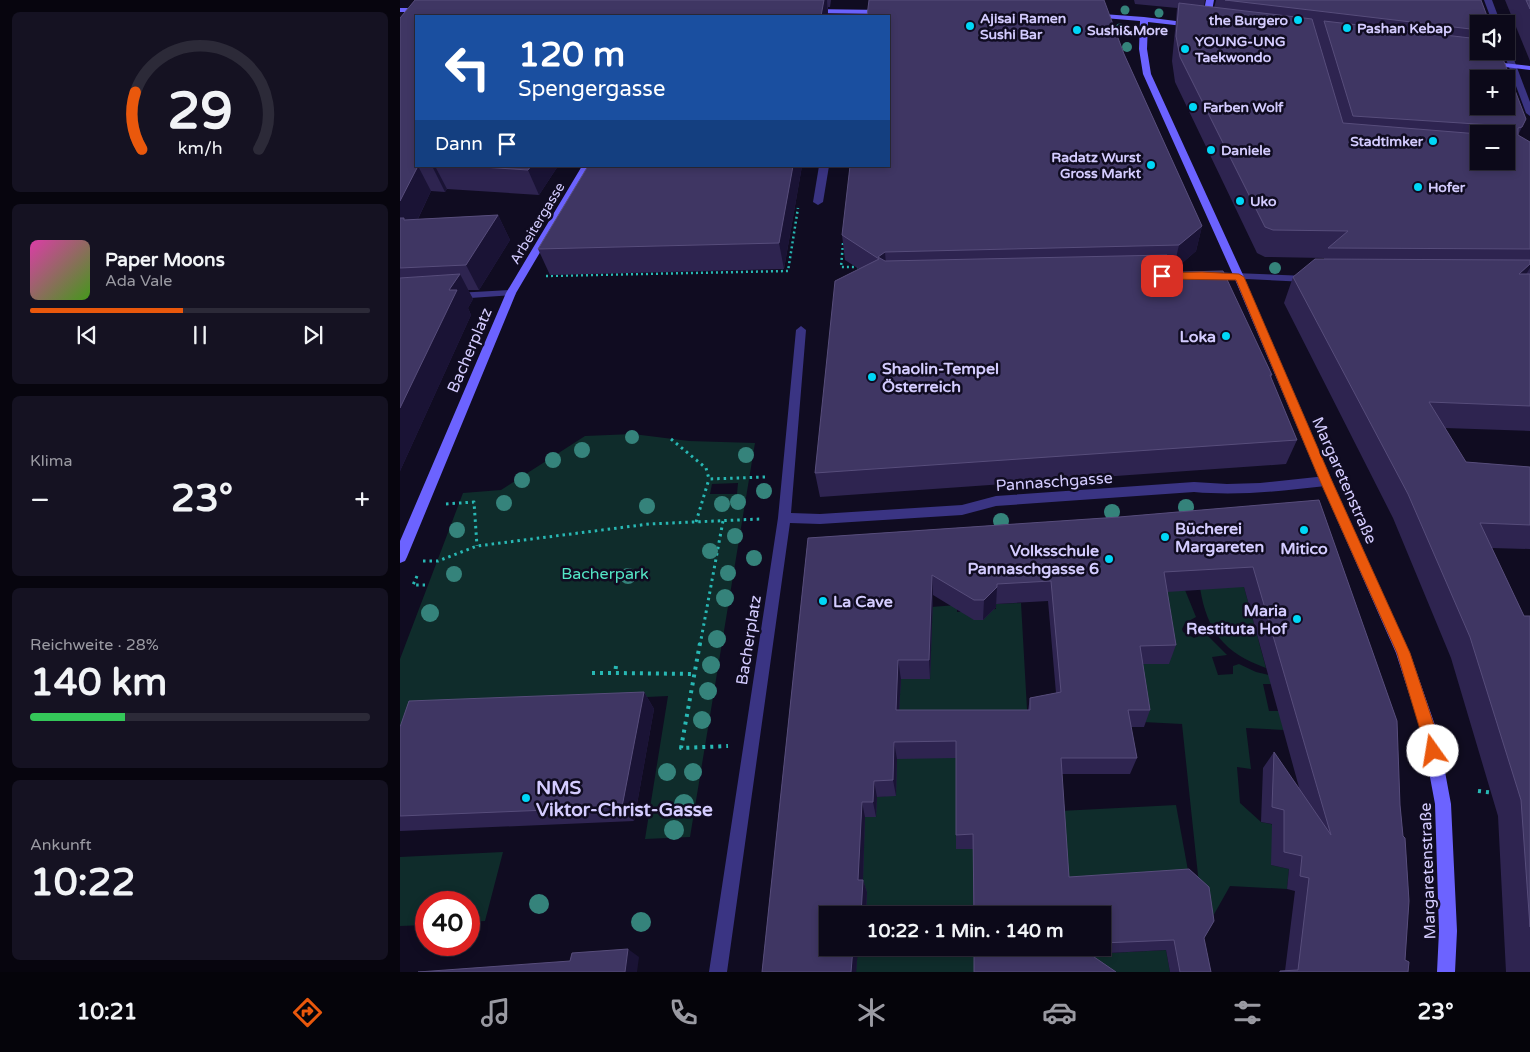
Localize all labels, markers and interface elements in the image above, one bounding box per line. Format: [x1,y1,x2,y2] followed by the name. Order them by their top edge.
[980,10,1066,43] place label: Ajisai Ramen Sushi Bar
[1208,12,1288,29] place label: the Burgero
[1292,14,1304,26] marker: the Burgero
[1470,15,1515,170] map controls
[1470,15,1515,60] button: sound
[964,20,976,32] marker: Ajisai Ramen Sushi Bar
[1357,20,1452,37] place label: Pashan Kebap
[1087,22,1168,39] place label: Sushi&More
[1341,22,1353,34] marker: Pashan Kebap
[1071,24,1083,36] marker: Sushi&More
[1194,33,1286,66] place label: YOUNG-UNG Taekwondo
[518,34,625,76] text: 120 m
[435,35,500,100] icon: left
[1179,43,1191,55] marker: YOUNG-UNG Taekwondo
[1470,70,1515,115] button: +
[518,76,665,102] text: Spengergasse
[167,80,233,143] text: 29
[1203,99,1284,116] place label: Farben Wolf
[1187,101,1199,113] marker: Farben Wolf
[1470,125,1515,170] button: −
[493,130,521,158] icon: arrive
[435,133,483,155] text: Dann
[1350,133,1424,150] place label: Stadtimker
[1427,135,1439,147] marker: Stadtimker
[178,138,222,159] text: km/h
[1221,142,1271,159] place label: Daniele
[1205,144,1217,156] marker: Daniele
[1051,149,1142,182] place label: Radatz Wurst Gross Markt
[1145,159,1157,171] marker: Radatz Wurst Gross Markt
[506,179,569,267] street label: Arbeitergasse
[1428,179,1466,196] place label: Hofer
[1412,181,1424,193] marker: Hofer
[1250,193,1277,210] place label: Uko
[1234,195,1246,207] marker: Uko
[105,249,225,271] text: Paper Moons
[1141,255,1183,297] pin
[1148,262,1176,290] icon: arrive
[105,271,172,291] text: Ada Vale
[443,305,497,396] street label: Bacherplatz
[73,321,101,349] icon: previous
[186,321,214,349] icon: pause
[299,321,327,349] icon: next
[1180,327,1216,347] place label: Loka
[1220,330,1232,342] marker: Loka
[882,359,999,397] place label: Shaolin-Tempel Österreich
[866,371,878,383] marker: Shaolin-Tempel Österreich
[1307,414,1381,547] street label: Margaretenstraße
[30,451,72,471] text: Klima
[995,468,1113,496] street label: Pannaschgasse
[171,476,233,522] text: 23°
[30,483,50,517] text: −
[354,483,370,517] text: +
[1175,519,1264,557] place label: Bücherei Margareten
[1298,524,1310,536] marker: Mitico
[1159,531,1171,543] marker: Bücherei Margareten
[1280,539,1328,559] place label: Mitico
[968,541,1099,579] place label: Volksschule Pannaschgasse 6
[1103,553,1115,565] marker: Volksschule Pannaschgasse 6
[561,564,649,584] park label: Bacherpark
[833,592,893,612] place label: La Cave
[732,594,766,686] street label: Bacherplatz
[817,595,829,607] marker: La Cave
[1186,601,1288,639] place label: Maria Restituta Hof
[1291,613,1303,625] marker: Maria Restituta Hof
[30,635,159,655] text: Reichweite · 28%
[30,660,167,706] text: 140 km
[1406,724,1458,776] position arrow
[536,777,713,821] place label: NMS Viktor-Christ-Gasse
[520,792,532,804] marker: NMS Viktor-Christ-Gasse
[1416,802,1440,940] street label: Margaretenstraße
[30,835,92,855] text: Ankunft
[30,860,135,906] text: 10:22
[415,891,480,956] speed limit sign: 40
[867,920,1063,942] text: 10:22 · 1 Min. · 140 m
[290,995,325,1030] icon: directions
[478,995,513,1030] icon: music
[666,995,701,1030] icon: phone
[854,995,889,1030] icon: climate
[1042,995,1077,1030] icon: car
[1230,995,1265,1030] icon: filters
[76,999,137,1025] text: 10:21
[1418,999,1454,1025] text: 23°

